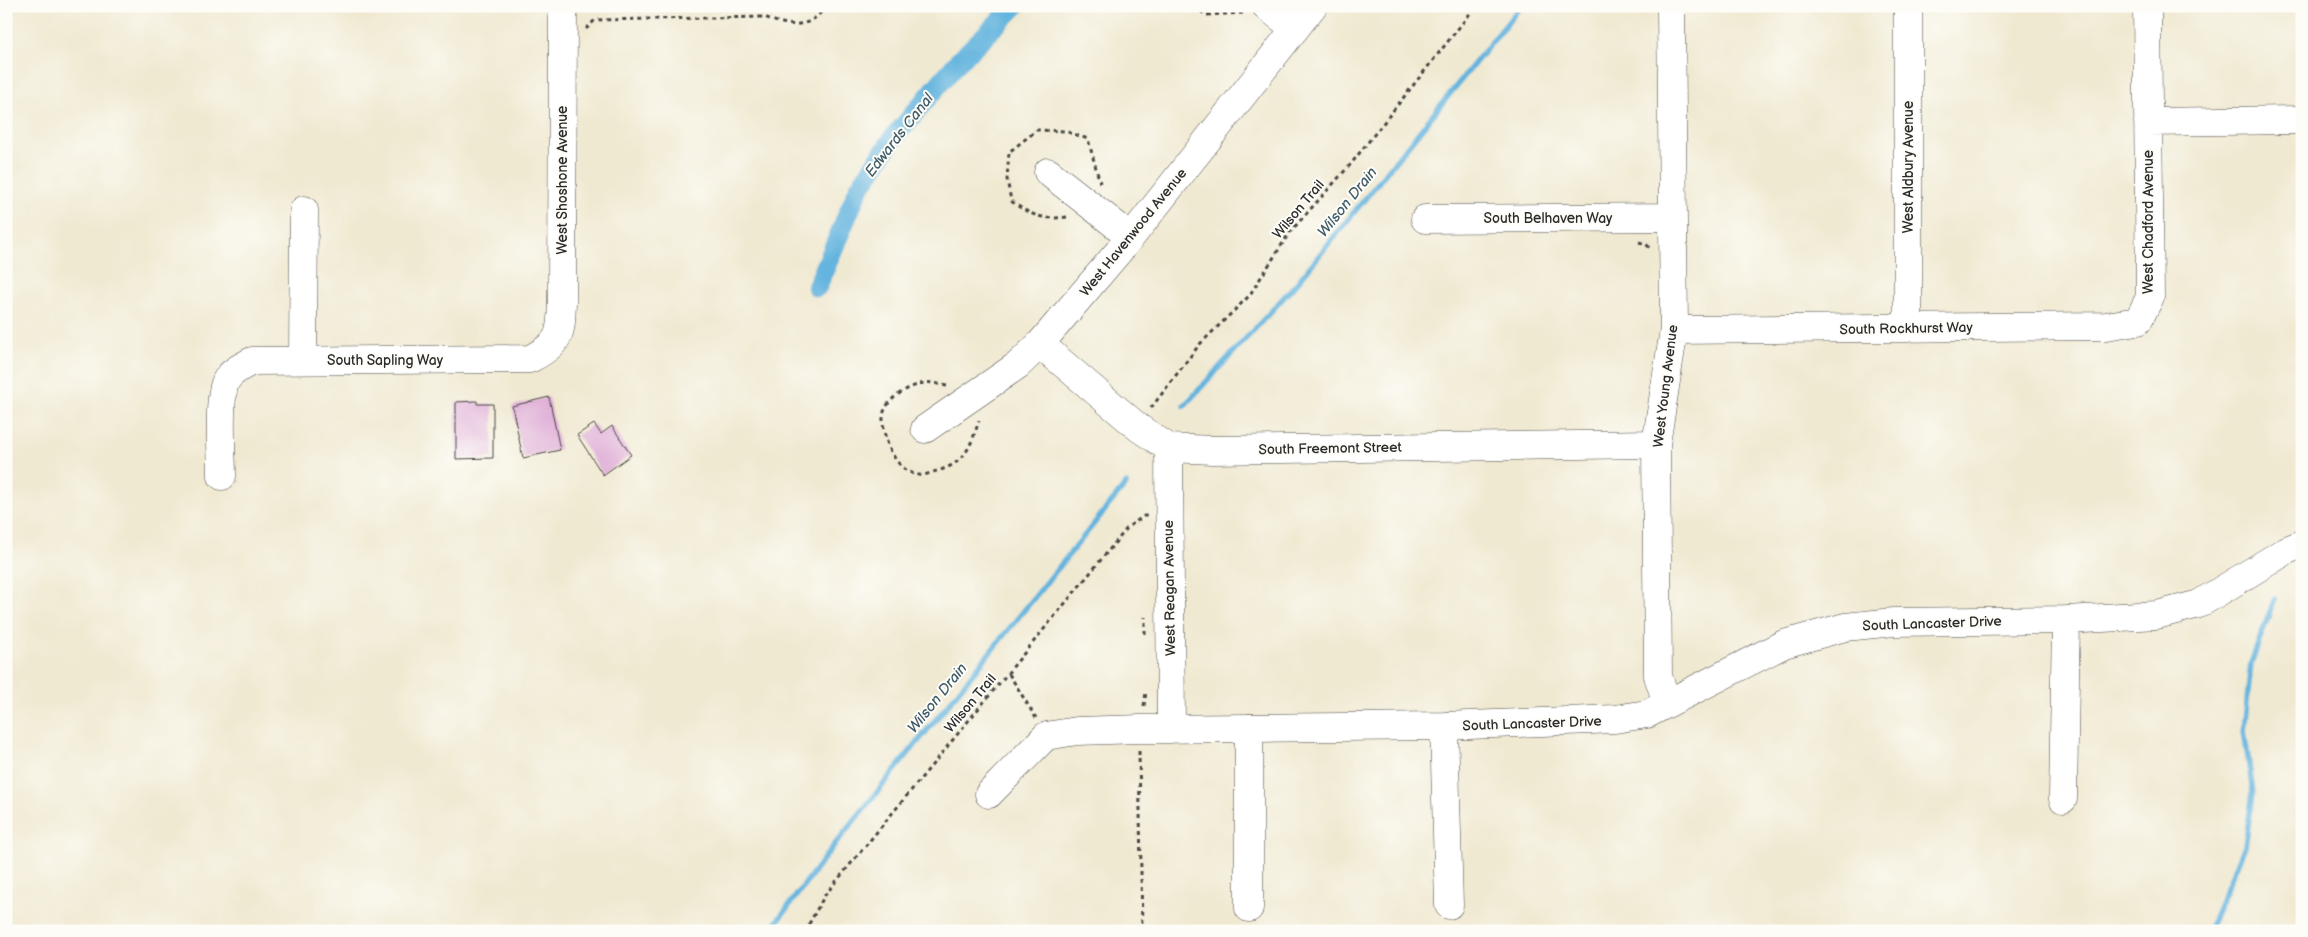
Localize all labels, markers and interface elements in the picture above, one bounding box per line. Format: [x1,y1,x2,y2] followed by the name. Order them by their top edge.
[861,89,938,181] water label: Edwards Canal
[1900,101,1917,233] street label: West Aldbury Avenue
[554,106,571,254] street label: West Shoshone Avenue
[2140,150,2157,294] street label: West Chadford Avenue
[1313,163,1381,241] water label: Wilson Drain
[1076,165,1190,300] street label: West Havenwood Avenue
[1269,176,1328,242] street label: Wilson Trail
[1484,210,1613,227] street label: South Belhaven Way
[1839,319,1973,338] street label: South Rockhurst Way
[1650,324,1681,448] street label: West Young Avenue
[327,352,444,369] street label: South Sapling Way
[1258,439,1402,458] street label: South Freemont Street
[1160,520,1179,656] street label: West Reagan Avenue
[1862,613,2002,634] street label: South Lancaster Drive
[903,659,971,737] water label: Wilson Drain
[941,670,1000,736] street label: Wilson Trail
[1462,713,1602,734] street label: South Lancaster Drive

